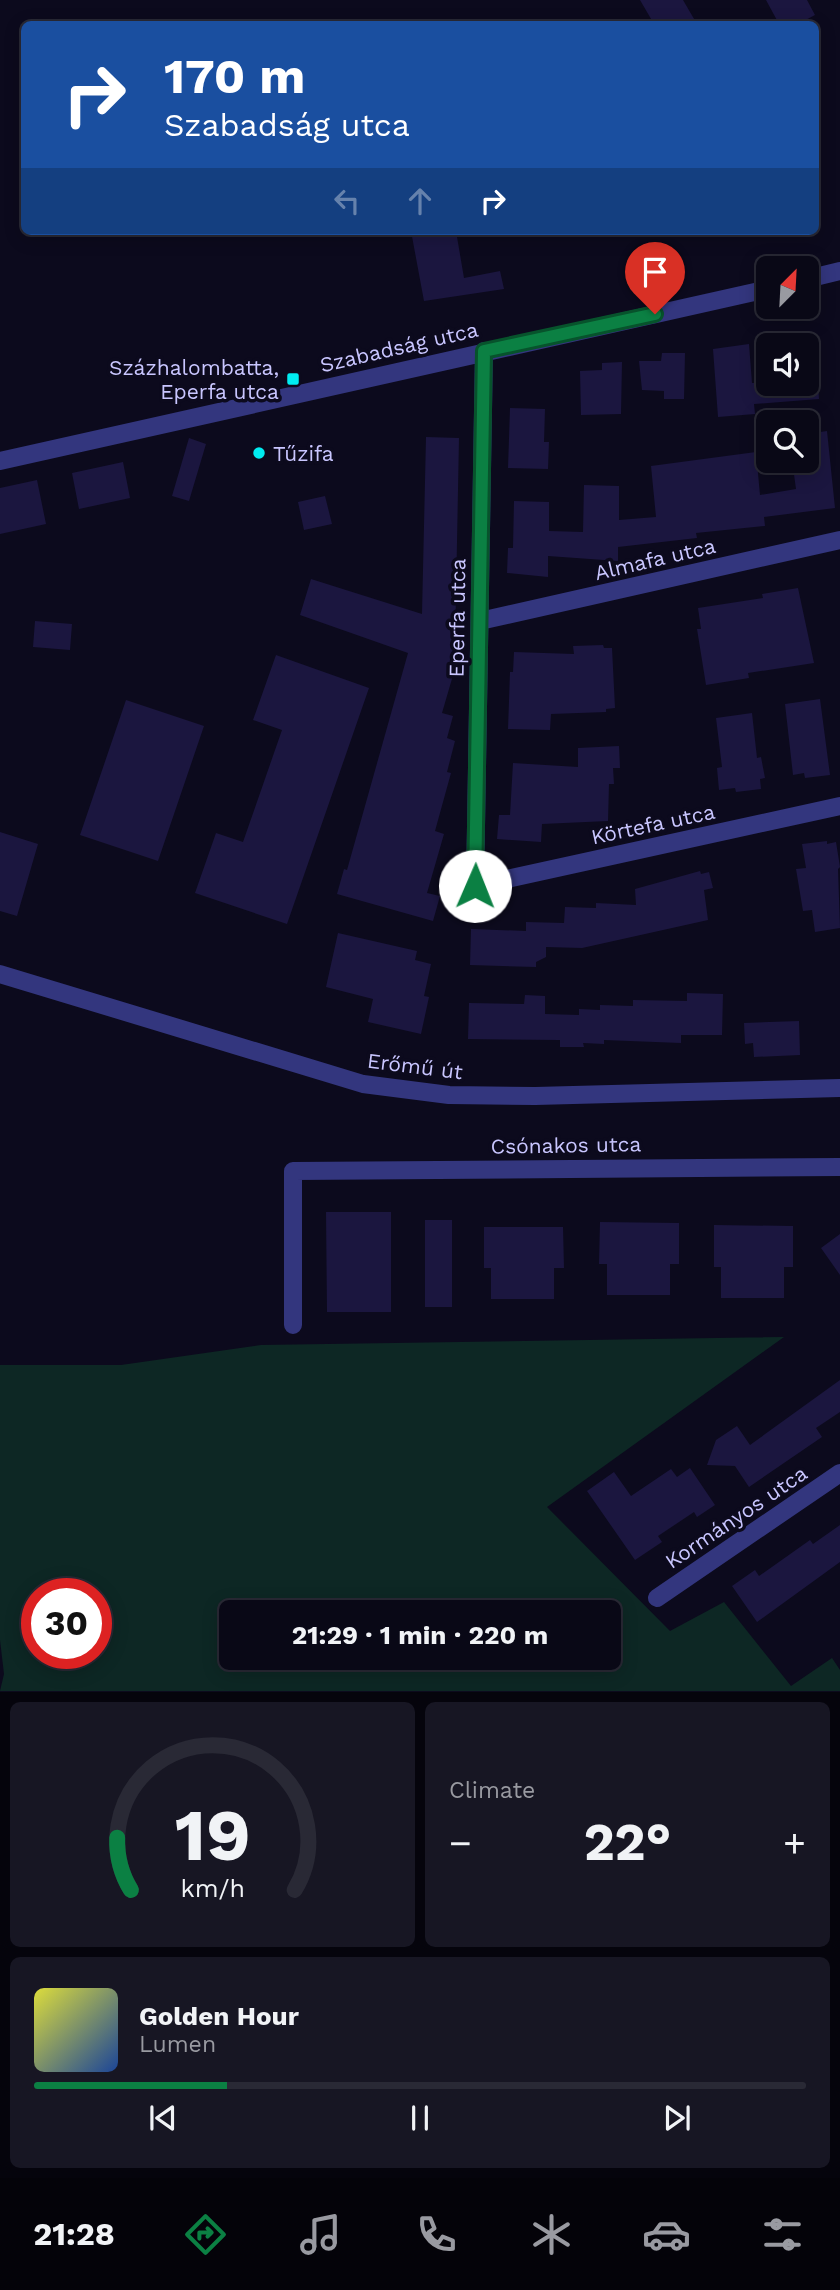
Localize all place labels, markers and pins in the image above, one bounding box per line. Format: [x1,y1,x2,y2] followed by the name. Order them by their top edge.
[625,242,685,314] pin
[109,355,279,404] place label: Százhalombatta, Eperfa utca
[285,371,301,387] marker: Százhalombatta, Eperfa utca
[273,441,334,466] place label: Tűzifa
[251,445,267,461] marker: Tűzifa

